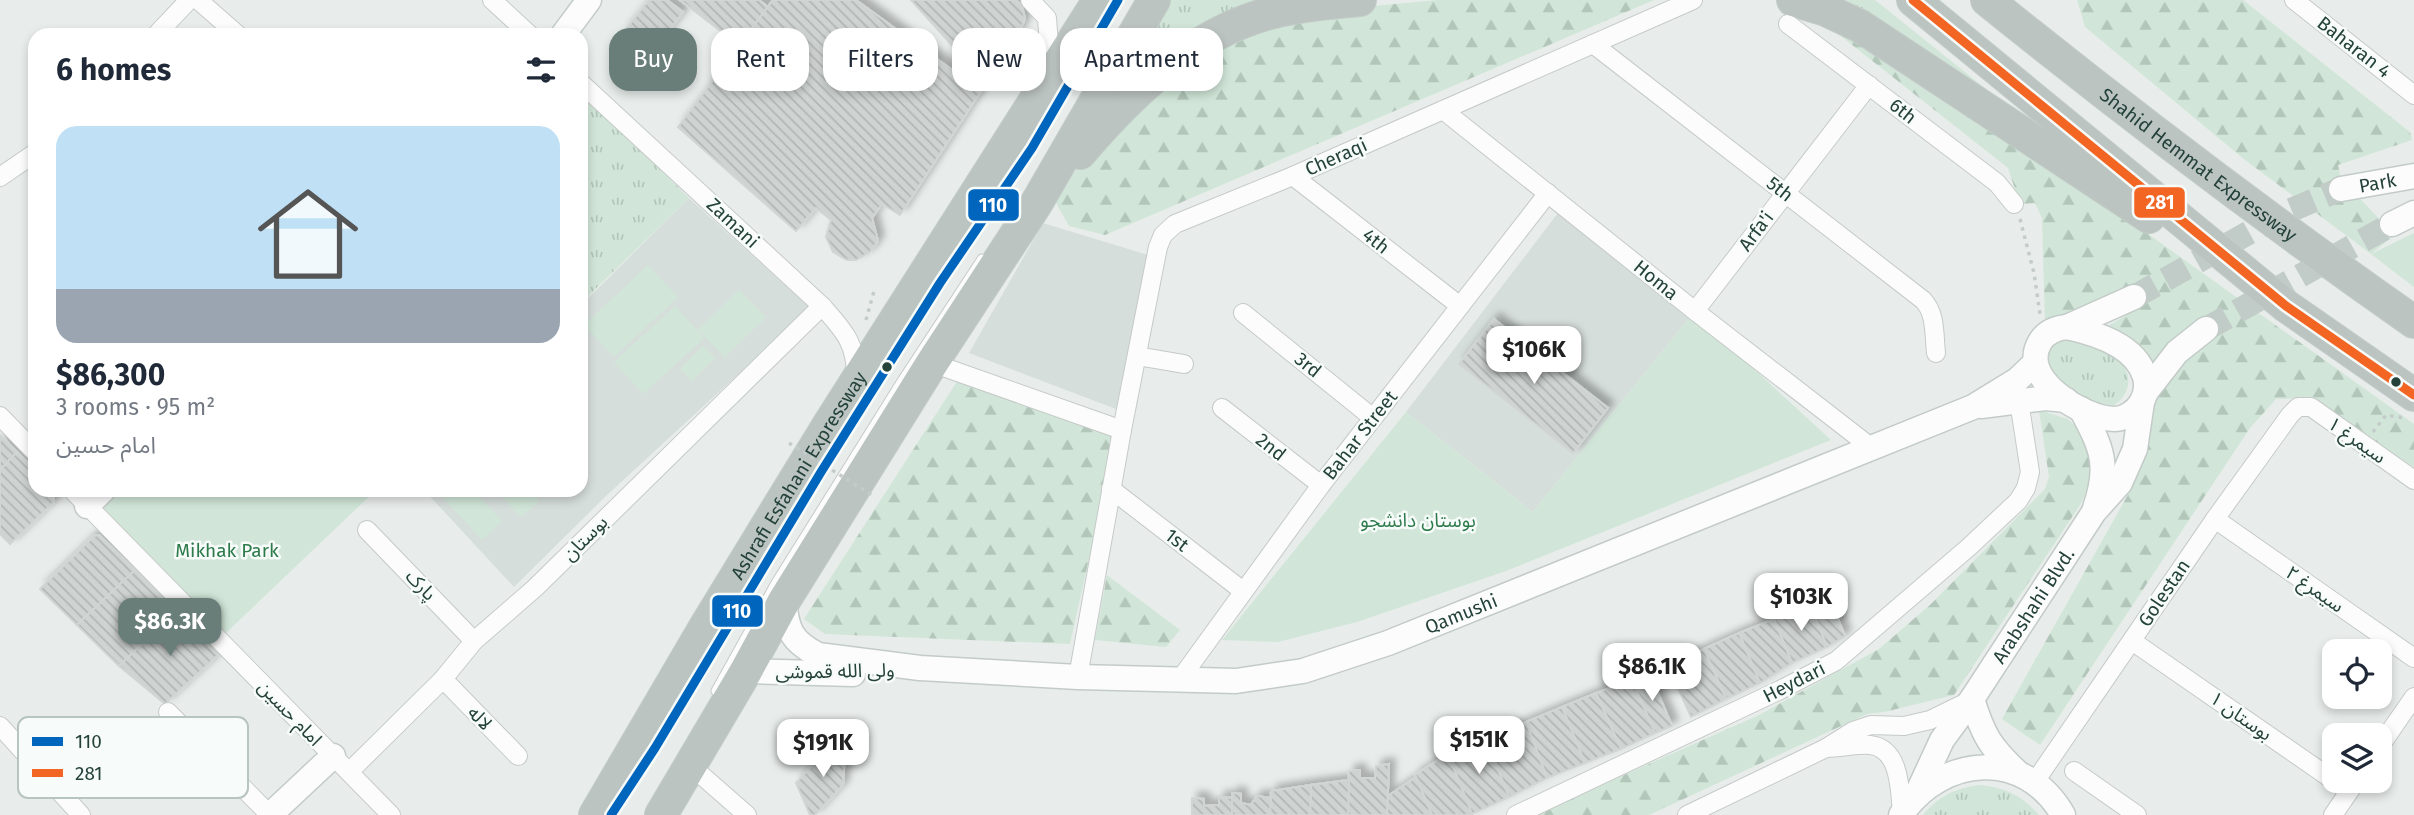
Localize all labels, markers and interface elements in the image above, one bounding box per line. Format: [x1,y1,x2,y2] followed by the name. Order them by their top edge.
[2313,11,2395,83] street label: Baharan 4
[609,28,697,91] chip: Buy
[711,28,809,91] chip: Rent
[823,28,938,91] chip: Filters
[952,28,1046,91] chip: New
[1060,28,1223,91] chip: Apartment
[522,51,560,89] icon: filters
[56,52,171,88] text: 6 homes
[2096,83,2302,247] street label: Shahid Hemmat Expressway
[1885,93,1921,129] street label: 6th
[1301,133,1371,181] street label: Cheraqi
[2357,168,2398,197] street label: Park
[245,171,371,297] icon: home
[1762,172,1798,206] street label: 5th
[2133,186,2186,219] line badge: 281
[967,188,1020,222] line badge: 110
[2145,191,2175,214] text: 281
[702,193,764,253] street label: Zamani
[979,194,1007,217] text: 110
[1734,207,1778,255] street label: Arfa'i
[1358,223,1394,259] street label: 4th
[1629,255,1683,305] street label: Homa
[1485,326,1583,386] pin: $106K
[1502,335,1566,363] text: $106K
[1290,347,1326,383] street label: 3rd
[56,357,165,393] text: $86,300
[880,360,894,374] unlabelled marker
[725,366,872,583] street label: Ashrafi Esfahani Expressway
[2389,375,2403,389] unlabelled marker
[1318,386,1402,484] street label: Bahar Street
[56,393,215,421] text: 3 rooms · 95 m²
[2322,412,2391,470] street label: سیمرغ ۱
[1251,428,1291,466] street label: 2nd
[56,431,156,459] text: امام حسین
[1360,509,1476,532] park label: بوستان دانشجو
[558,511,612,565] street label: بوستان
[1160,524,1194,557] street label: 1st
[175,539,279,562] park label: Mikhak Park
[1987,543,2079,668] street label: Arabshahi Blvd.
[2133,555,2195,631] street label: Golestan
[2280,561,2349,619] street label: سیمرغ ۲
[400,565,441,606] street label: پارک
[1752,574,1850,633] pin: $103K
[1770,582,1832,610] text: $103K
[1421,589,1501,638] street label: Qamushi
[711,594,764,628] line badge: 110
[113,598,227,658] pin: $86.3K
[723,600,751,623] text: 110
[134,607,206,635] text: $86.3K
[2322,639,2392,793] map controls
[2322,639,2392,709] button: locate
[1595,644,1709,703] pin: $86.1K
[1618,652,1686,680] text: $86.1K
[1759,657,1829,707] street label: Heydari
[775,658,895,684] street label: ولی الله قموشی
[251,675,327,753] street label: امام حسین
[2206,686,2276,746] street label: بوستان ۱
[463,701,497,735] street label: لاله
[1430,716,1528,776] pin: $151K
[18,717,248,798] legend
[774,720,872,779] pin: $191K
[2322,723,2392,793] button: layers
[1450,725,1508,753] text: $151K
[793,728,853,756] text: $191K
[75,730,102,753] text: 110
[75,762,103,785] text: 281

